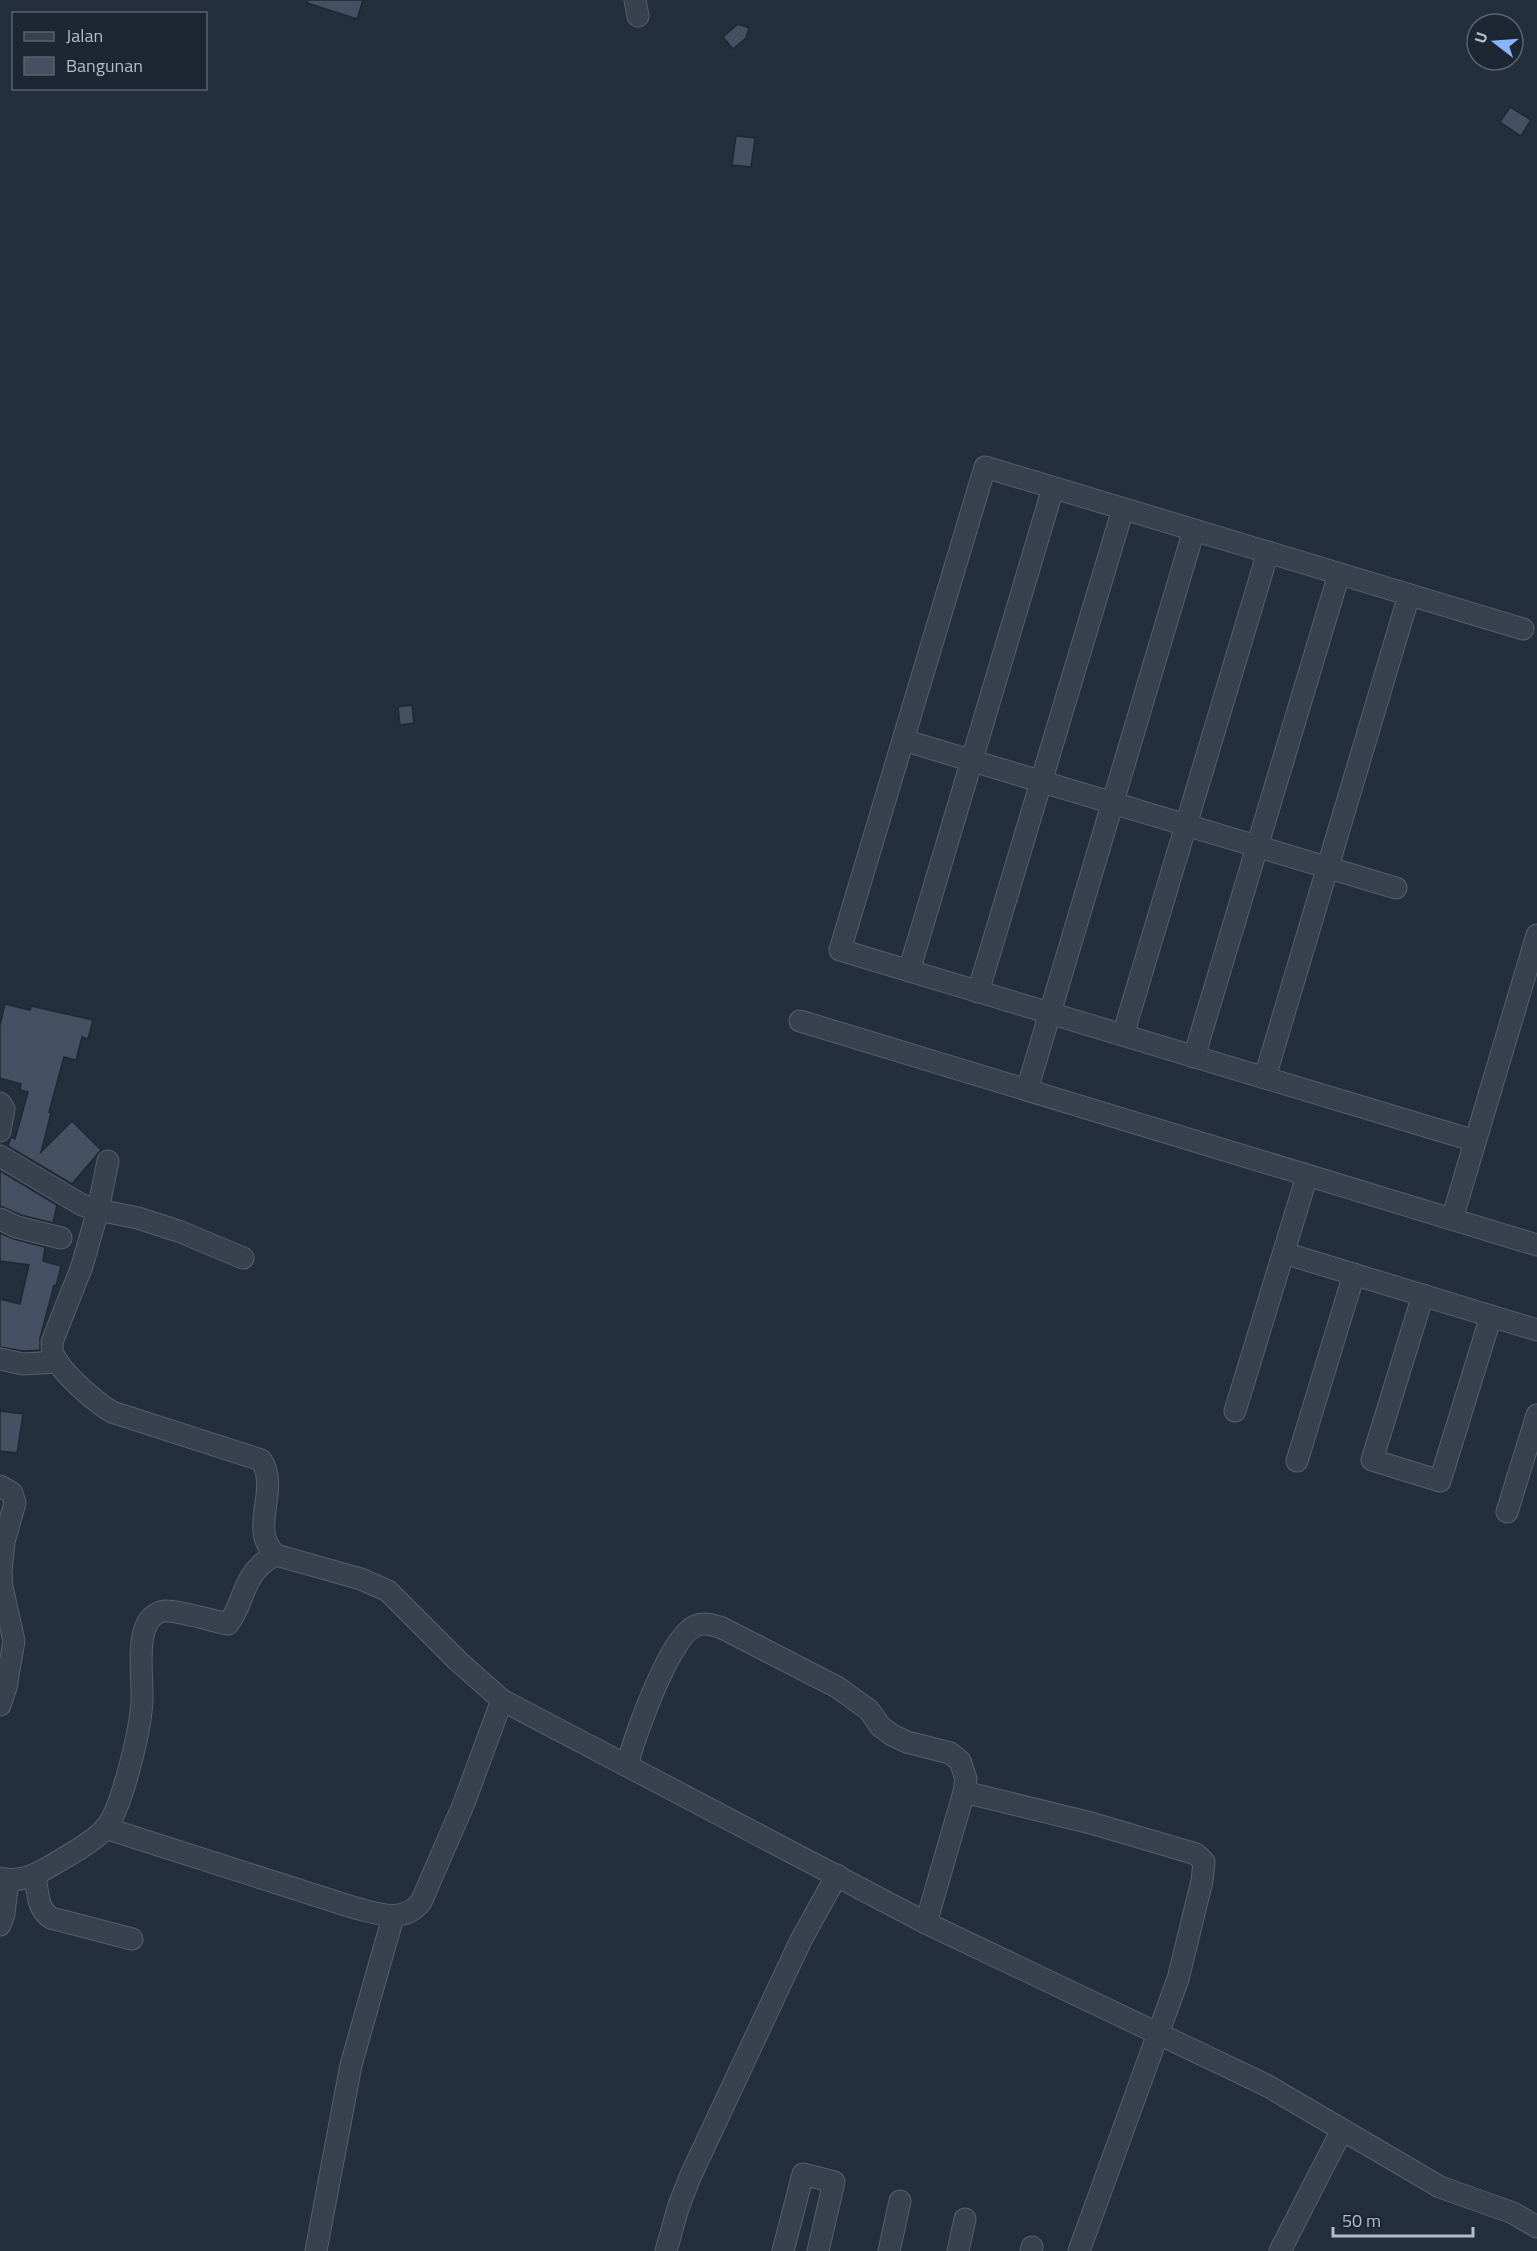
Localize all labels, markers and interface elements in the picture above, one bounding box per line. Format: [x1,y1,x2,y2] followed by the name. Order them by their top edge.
[12,12,207,90] legend
[1465,12,1525,72] north arrow
[66,22,103,49] text: Jalan
[1468,29,1494,46] text: U
[66,52,143,79] text: Bangunan
[1333,2200,1472,2238] scale bar
[1342,2207,1381,2234] text: 50 m

